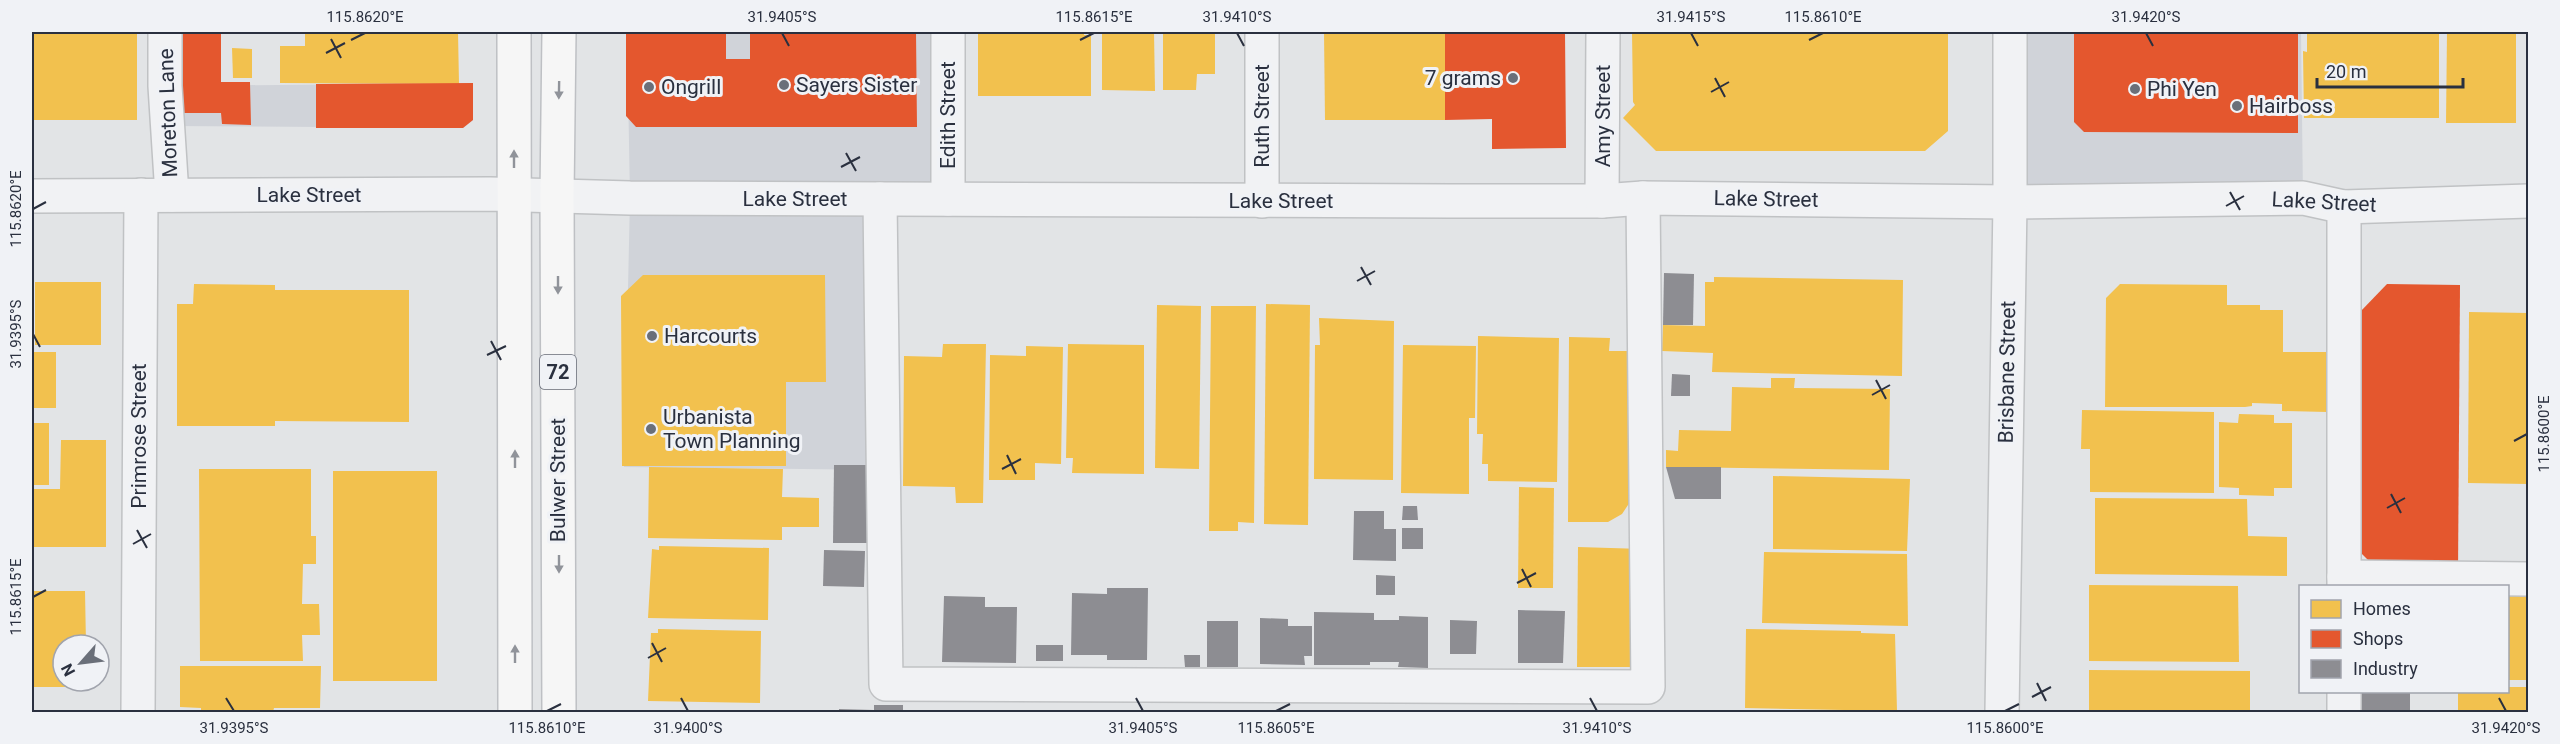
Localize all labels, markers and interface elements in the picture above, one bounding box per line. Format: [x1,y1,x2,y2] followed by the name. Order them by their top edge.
[326,8,404,26] text: 115.8620°E
[747,8,817,26] text: 31.9405°S
[1055,8,1133,26] text: 115.8615°E
[1202,8,1272,26] text: 31.9410°S
[1656,8,1726,26] text: 31.9415°S
[1784,8,1862,26] text: 115.8610°E
[2111,8,2181,26] text: 31.9420°S
[154,48,182,178] street label: Moreton Lane
[2317,51,2462,89] scale bar
[936,61,960,169] street label: Edith Street
[2326,61,2366,82] text: 20 m
[1250,64,1274,168] street label: Ruth Street
[1591,65,1615,167] street label: Amy Street
[1425,66,1501,90] place label: 7 grams
[1506,71,1520,85] marker: 7 grams
[796,73,917,97] place label: Sayers Sister
[661,75,721,99] place label: Ongrill
[2147,77,2217,101] place label: Phi Yen
[777,78,791,92] marker: Sayers Sister
[554,80,564,99] one-way arrow
[642,80,656,94] marker: Ongrill
[2128,82,2142,96] marker: Phi Yen
[2249,94,2333,118] place label: Hairboss
[2230,99,2244,113] marker: Hairboss
[509,150,519,169] one-way arrow
[7,170,25,248] text: 115.8620°E
[257,183,362,207] street label: Lake Street
[1713,186,1819,212] street label: Lake Street
[743,187,848,211] street label: Lake Street
[2271,187,2377,217] street label: Lake Street
[1229,189,1334,213] street label: Lake Street
[553,275,563,294] one-way arrow
[7,299,25,369] text: 31.9395°S
[1994,300,2020,444] street label: Brisbane Street
[664,324,757,348] place label: Harcourts
[645,329,659,343] marker: Harcourts
[540,355,576,389] road number: 72
[127,363,151,509] street label: Primrose Street
[2535,395,2553,473] text: 115.8600°E
[663,405,801,453] place label: Urbanista Town Planning
[546,418,570,542] street label: Bulwer Street
[644,422,658,436] marker: Urbanista Town Planning
[510,450,520,469] one-way arrow
[554,554,564,573] one-way arrow
[7,558,25,636] text: 115.8615°E
[2299,585,2509,693] legend
[2353,598,2411,619] text: Homes
[2353,628,2403,649] text: Shops
[51,633,111,693] north arrow
[510,645,520,664] one-way arrow
[2353,658,2418,679] text: Industry
[57,660,79,679] text: N
[199,719,269,737] text: 31.9395°S
[508,719,586,737] text: 115.8610°E
[653,719,723,737] text: 31.9400°S
[1108,719,1178,737] text: 31.9405°S
[1237,719,1315,737] text: 115.8605°E
[1562,719,1632,737] text: 31.9410°S
[1966,719,2044,737] text: 115.8600°E
[2471,719,2541,737] text: 31.9420°S

